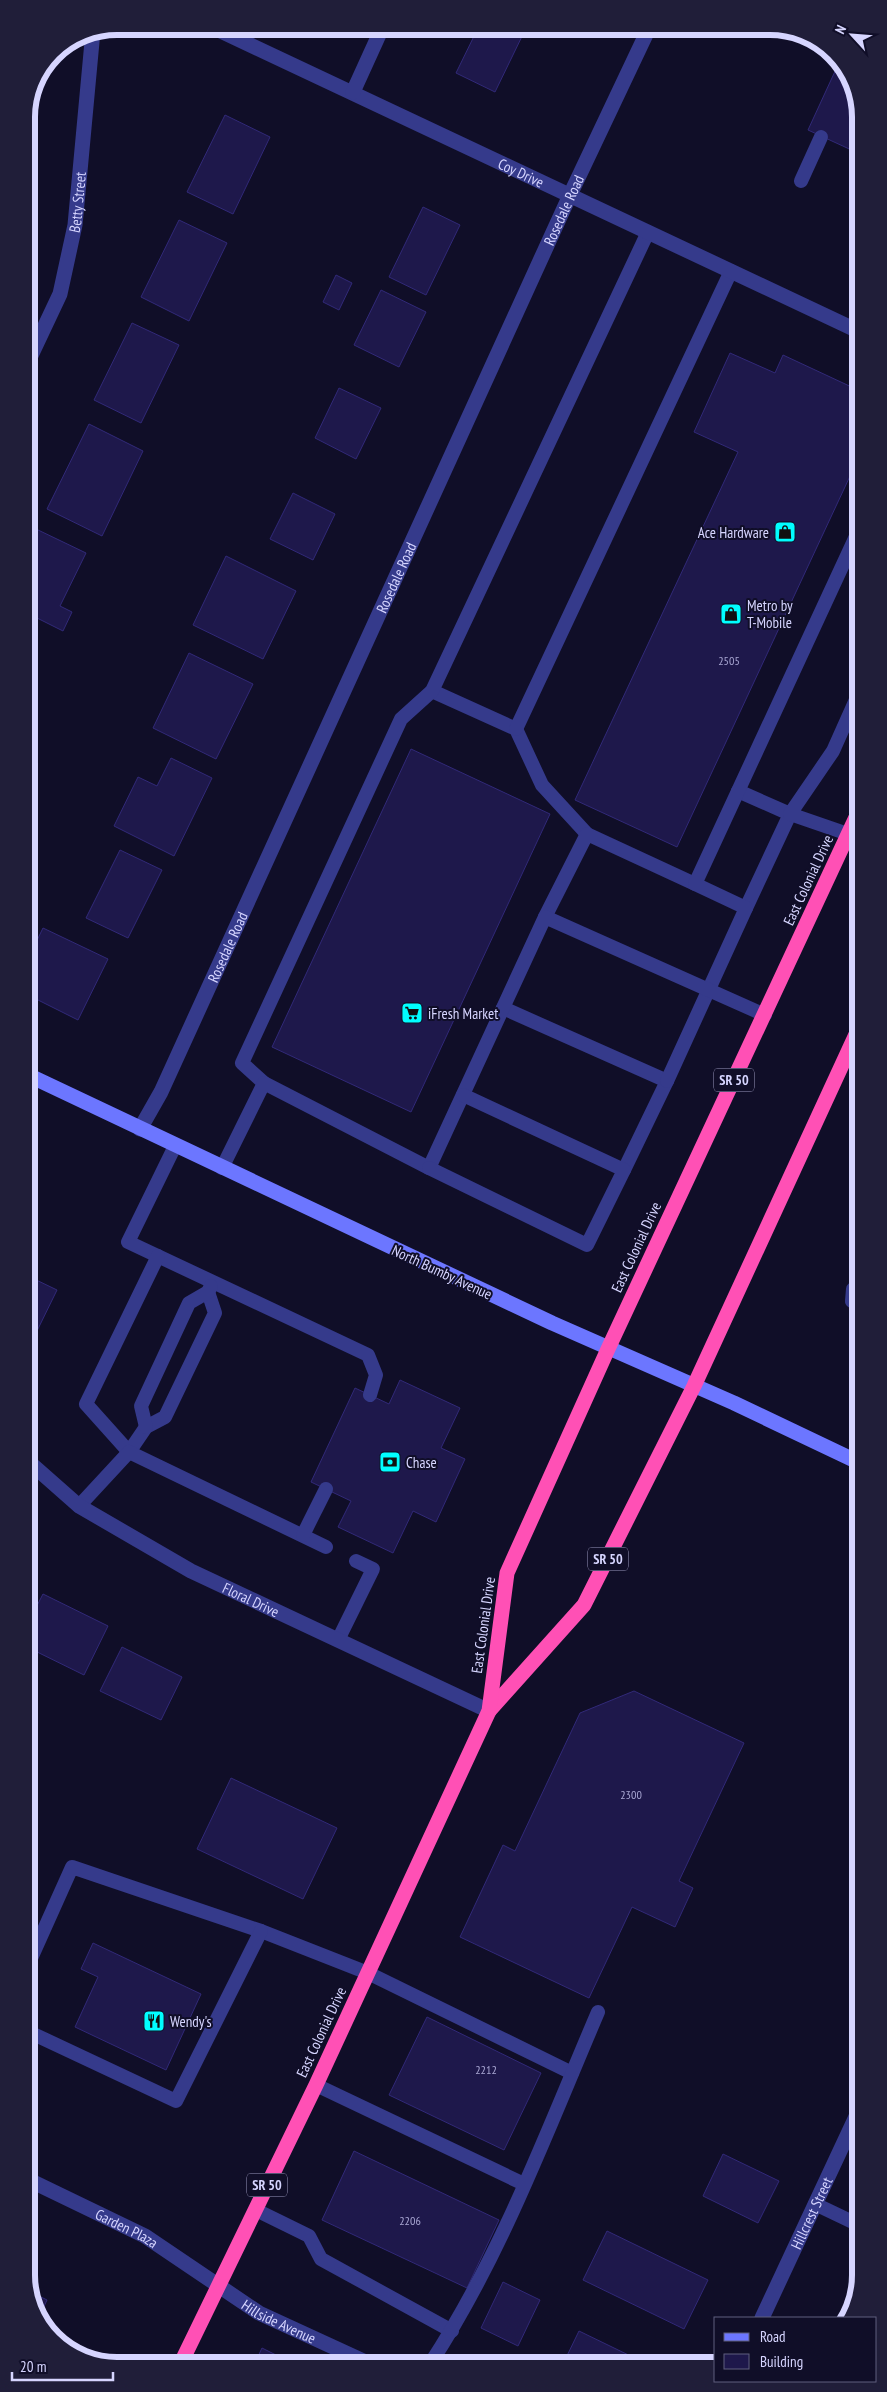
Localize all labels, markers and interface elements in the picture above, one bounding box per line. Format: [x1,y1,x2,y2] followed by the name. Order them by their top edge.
[827,10,877,60] north arrow
[831,22,850,37] text: N
[495,154,547,191] street label: Coy Drive
[64,171,89,234] street label: Betty Street
[539,172,588,248] street label: Rosedale Road
[773,520,797,544] shop icon: Ace Hardware
[698,523,769,542] place label: Ace Hardware
[371,539,420,616] street label: Rosedale Road
[747,596,793,632] place label: Metro by T-Mobile
[719,602,743,626] shop icon: Metro by T-Mobile
[718,653,740,668] house number: 2505
[779,832,837,928] street label: East Colonial Drive
[203,909,251,985] street label: Rosedale Road
[400,1001,424,1025] supermarket icon: iFresh Market
[428,1004,498,1023] place label: iFresh Market
[714,1068,754,1092] road number: SR 50
[607,1199,665,1295] street label: East Colonial Drive
[389,1240,495,1304] street label: North Bumby Avenue
[378,1450,402,1474] bank icon: Chase
[406,1453,437,1472] place label: Chase
[588,1548,628,1570] road number: SR 50
[467,1575,499,1675] street label: East Colonial Drive
[220,1578,283,1621] street label: Floral Drive
[620,1787,642,1802] house number: 2300
[292,1984,350,2080] street label: East Colonial Drive
[142,2009,166,2033] restaurant icon: Wendy's
[170,2012,211,2031] place label: Wendy's
[475,2062,497,2077] house number: 2212
[247,2174,287,2196] road number: SR 50
[786,2174,836,2252] street label: Hillcrest Street
[93,2204,162,2252] street label: Garden Plaza
[399,2213,421,2228] house number: 2206
[238,2295,319,2347] street label: Hillside Avenue
[714,2317,877,2382] legend
[760,2327,786,2346] text: Road
[12,2350,114,2382] scale bar
[760,2352,803,2371] text: Building
[20,2357,46,2376] text: 20 m

